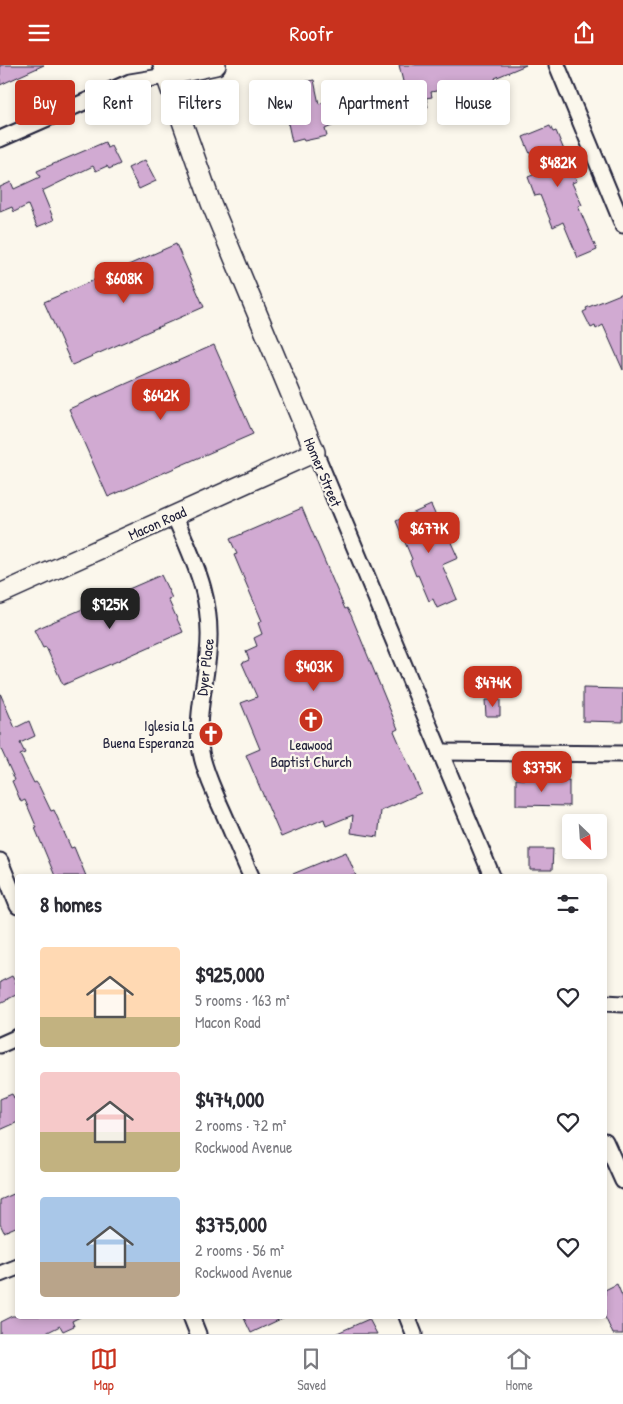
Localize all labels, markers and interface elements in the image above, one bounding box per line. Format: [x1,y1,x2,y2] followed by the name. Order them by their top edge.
[289,18,334,48] text: Roofr
[25,19,53,47] icon: menu
[570,19,598,47] icon: share
[15,80,75,125] chip: Buy
[85,80,151,125] chip: Rent
[161,80,239,125] chip: Filters
[249,80,311,125] chip: New
[321,80,427,125] chip: Apartment
[437,80,510,125] chip: House
[523,145,593,188] pin: $482K
[540,151,576,173] text: $482K
[89,261,159,304] pin: $608K
[106,267,142,289] text: $608K
[126,379,196,421] pin: $642K
[143,384,179,406] text: $642K
[299,434,347,511] street label: Homer Street
[125,501,189,545] street label: Macon Road
[394,511,464,554] pin: $677K
[410,517,448,539] text: $677K
[75,587,145,630] pin: $925K
[92,593,128,615] text: $925K
[191,637,219,697] street label: Dyer Place
[279,649,349,692] pin: $403K
[296,655,332,677] text: $403K
[458,665,528,708] pin: $474K
[475,671,511,693] text: $474K
[298,707,324,733] church icon: Leawood Baptist Church
[103,715,194,753] place label: Iglesia La Buena Esperanza
[198,721,224,747] church icon: Iglesia La Buena Esperanza
[270,734,352,772] place label: Leawood Baptist Church
[507,751,577,793] pin: $375K
[523,756,561,778] text: $375K
[562,814,608,859] north arrow
[562,814,607,859] map controls
[40,890,102,919] text: 8 homes
[554,890,582,918] icon: filters
[195,960,265,989] text: $925,000
[80,967,140,1027] icon: home
[554,983,582,1011] icon: heart
[195,989,290,1011] text: 5 rooms · 163 m²
[195,1011,261,1033] text: Macon Road
[195,1085,264,1114] text: $474,000
[80,1092,140,1152] icon: home
[554,1108,582,1136] icon: heart
[195,1114,286,1136] text: 2 rooms · 72 m²
[195,1136,292,1158] text: Rockwood Avenue
[195,1210,267,1239] text: $375,000
[80,1217,140,1277] icon: home
[554,1233,582,1261] icon: heart
[195,1239,284,1261] text: 2 rooms · 56 m²
[195,1261,292,1283] text: Rockwood Avenue
[90,1345,118,1394] tab: Map
[297,1345,326,1394] tab: Saved
[505,1345,533,1394] tab: Home

